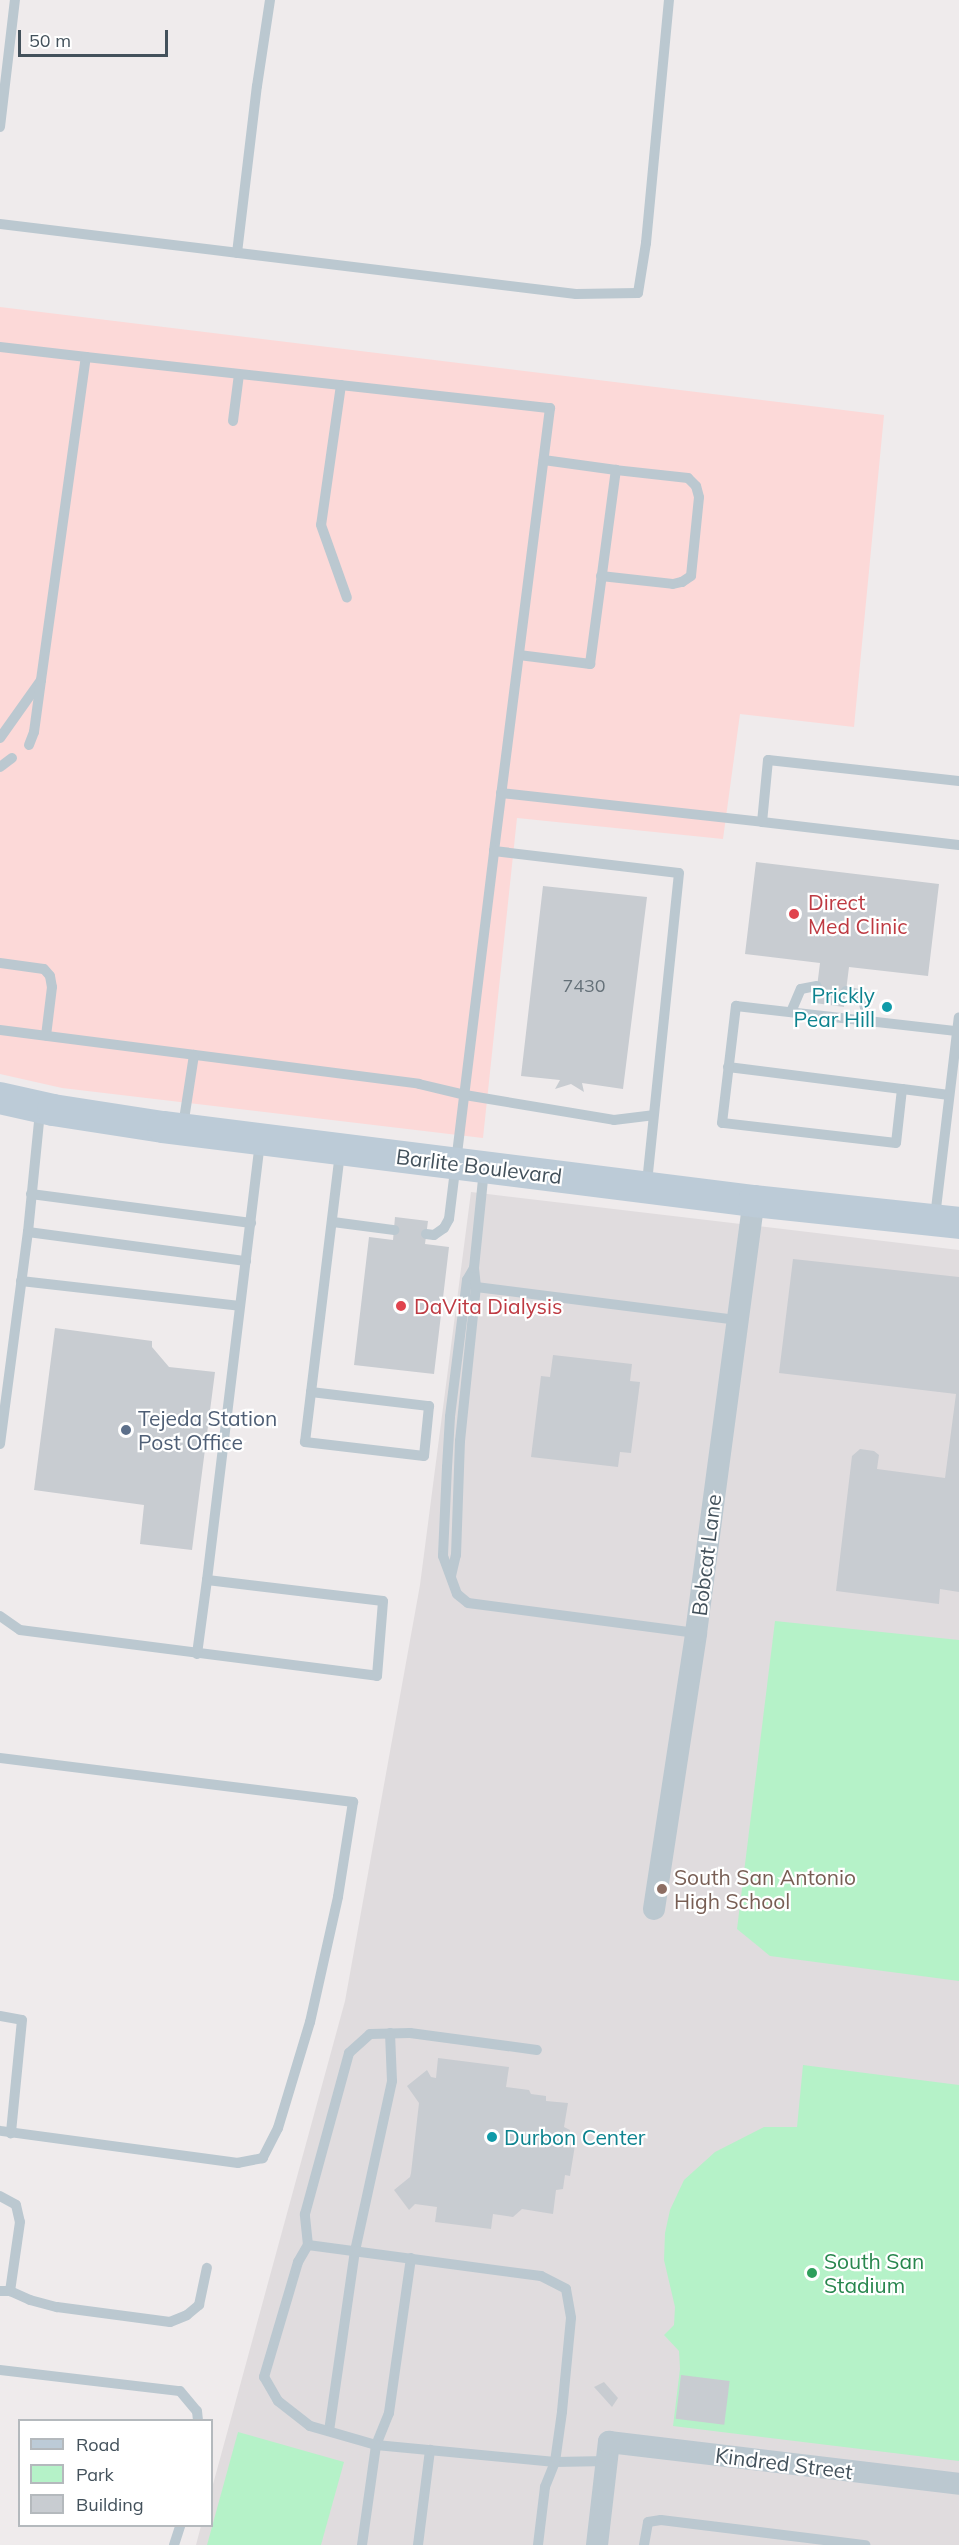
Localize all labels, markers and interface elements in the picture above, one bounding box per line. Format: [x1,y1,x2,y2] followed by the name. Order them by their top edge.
[21,18,171,56] scale bar
[29,29,71,52] text: 50 m
[808,889,908,939] place label: Direct Med Clinic
[785,905,803,923] marker: Direct Med Clinic
[562,975,606,997] house number: 7430
[794,982,875,1032] place label: Prickly Pear Hill
[880,1000,894,1014] marker: Prickly Pear Hill
[395,1143,563,1189] street label: Barlite Boulevard
[414,1293,562,1319] place label: DaVita Dialysis
[392,1297,410,1315] marker: DaVita Dialysis
[138,1405,277,1455] place label: Tejeda Station Post Office
[119,1423,133,1437] marker: Tejeda Station Post Office
[686,1493,726,1617] street label: Bobcat Lane
[674,1864,856,1914] place label: South San Antonio High School
[655,1882,669,1896] marker: South San Antonio High School
[504,2124,645,2150] place label: Durbon Center
[485,2130,499,2144] marker: Durbon Center
[824,2248,924,2298] place label: South San Stadium
[805,2266,819,2280] marker: South San Stadium
[18,2419,213,2527] legend
[76,2433,120,2456] text: Road
[714,2442,854,2484] street label: Kindred Street
[76,2463,114,2486] text: Park
[76,2493,144,2516] text: Building

